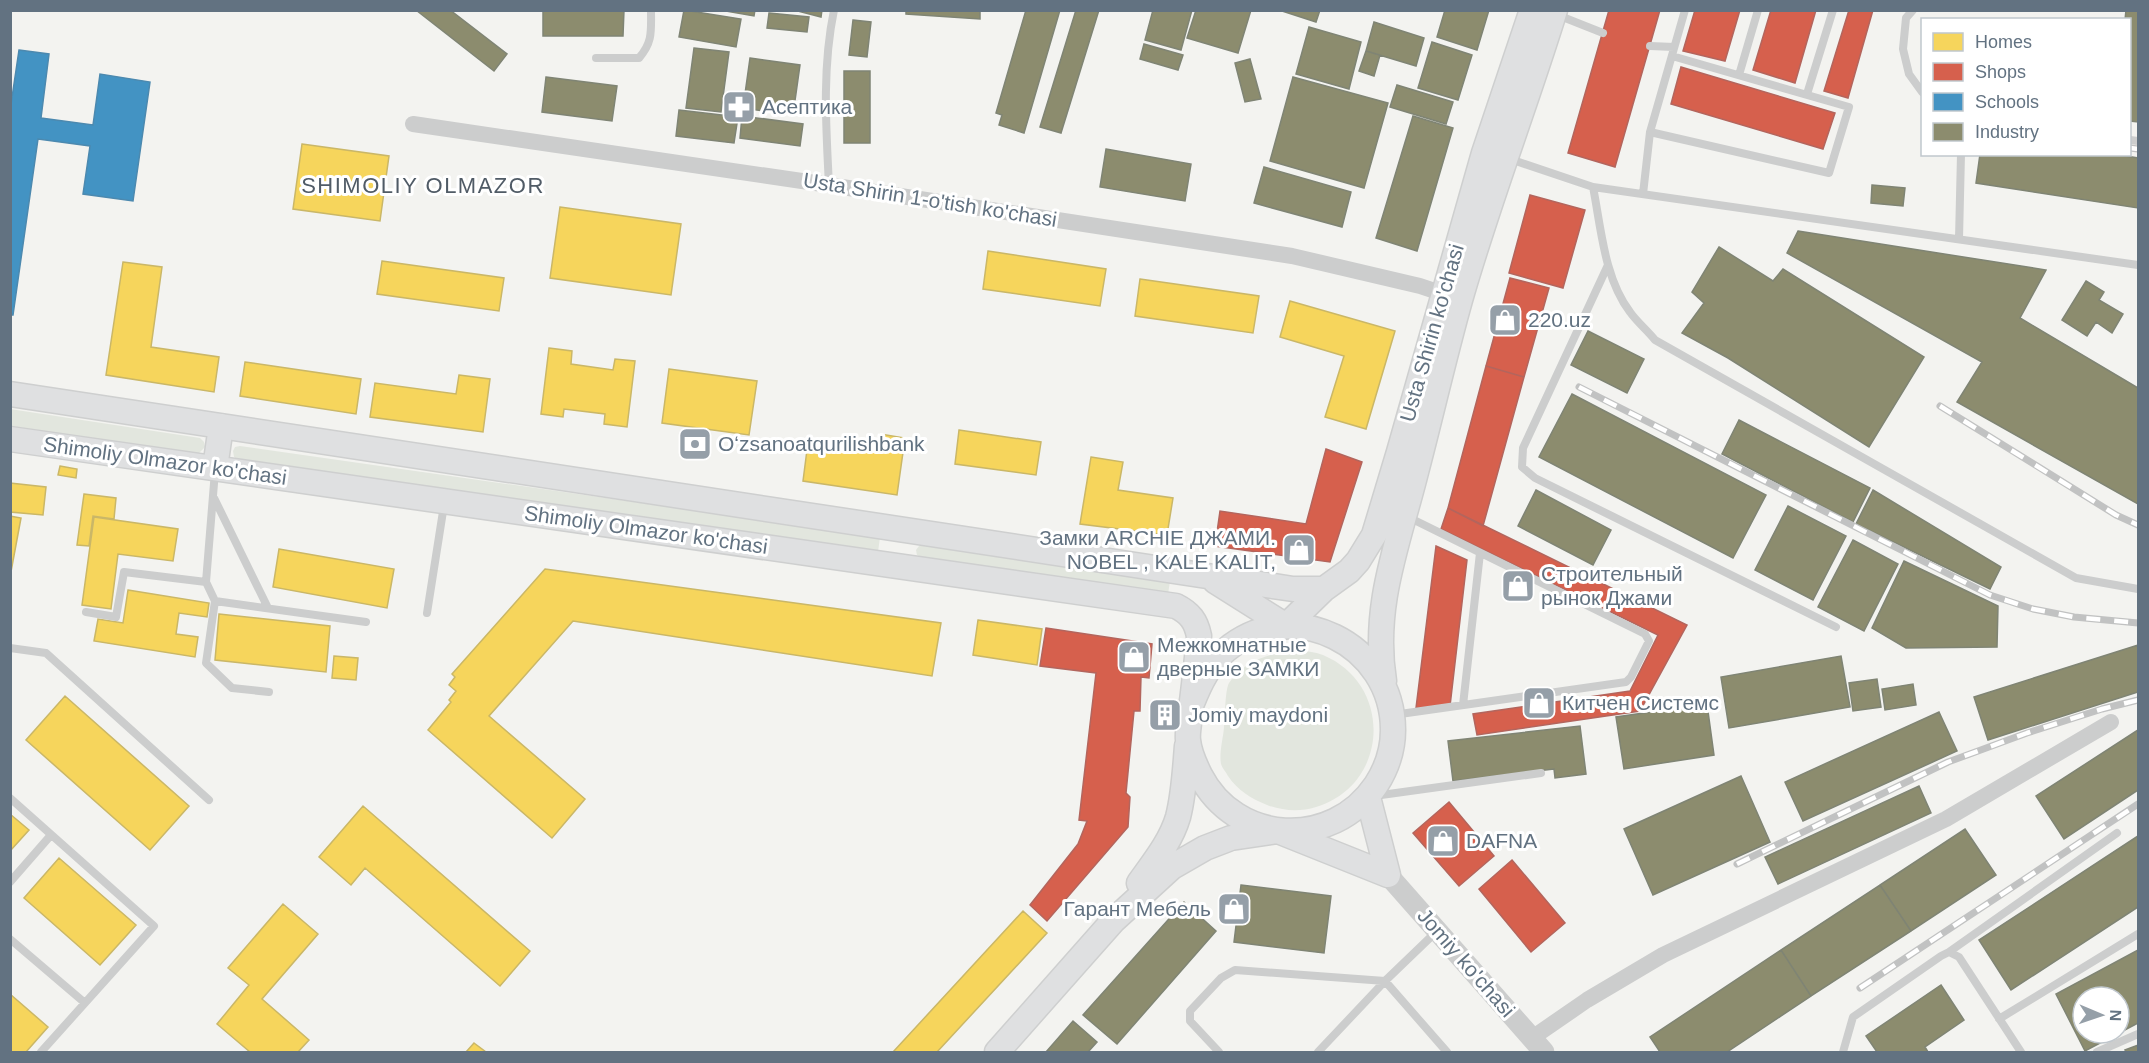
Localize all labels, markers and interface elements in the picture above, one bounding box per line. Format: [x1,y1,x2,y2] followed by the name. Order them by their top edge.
[1921,18,2131,156] legend
[1975,32,2032,52] text: Homes
[1975,62,2026,82] text: Shops
[721,89,757,125] pharmacy icon: Асептика
[1975,92,2039,112] text: Schools
[762,95,853,118] place label: Асептика
[1975,122,2039,142] text: Industry
[802,168,1059,231] street label: Usta Shirin 1-o'tish ko'chasi
[301,173,545,198] district label: SHIMOLIY OLMAZOR
[1395,241,1468,424] street label: Usta Shirin ko'chasi
[1487,302,1523,338] shop icon: 220.uz
[1528,308,1591,331] place label: 220.uz
[677,426,713,462] bank icon: Oʻzsanoatqurilishbank
[42,432,288,489] street label: Shimoliy Olmazor ko'chasi
[718,432,925,455] place label: Oʻzsanoatqurilishbank
[523,501,769,558] street label: Shimoliy Olmazor ko'chasi
[1039,526,1276,573] place label: Замки ARCHIE ДЖАМИ. NOBEL , KALE KALIT,
[1281,532,1317,568] shop icon: Замки ARCHIE ДЖАМИ. NOBEL , KALE KALIT,
[1541,562,1683,609] place label: Строительный рынок Джами
[1500,568,1536,604] shop icon: Строительный рынок Джами
[1157,633,1319,680] place label: Межкомнатные дверные ЗАМКИ
[1116,639,1152,675] shop icon: Межкомнатные дверные ЗАМКИ
[1521,685,1557,721] shop icon: Китчен Системс
[1562,691,1719,714] place label: Китчен Системс
[1147,697,1183,733] building icon: Jomiy maydoni
[1188,703,1328,726] place label: Jomiy maydoni
[1425,823,1461,859] shop icon: DAFNA
[1466,829,1537,852] place label: DAFNA
[1216,891,1252,927] shop icon: Гарант Мебель
[1064,897,1211,920] place label: Гарант Мебель
[1413,904,1520,1021] street label: Jomiy ko'chasi
[2071,985,2131,1045] north arrow
[2107,1009,2124,1022] text: N

